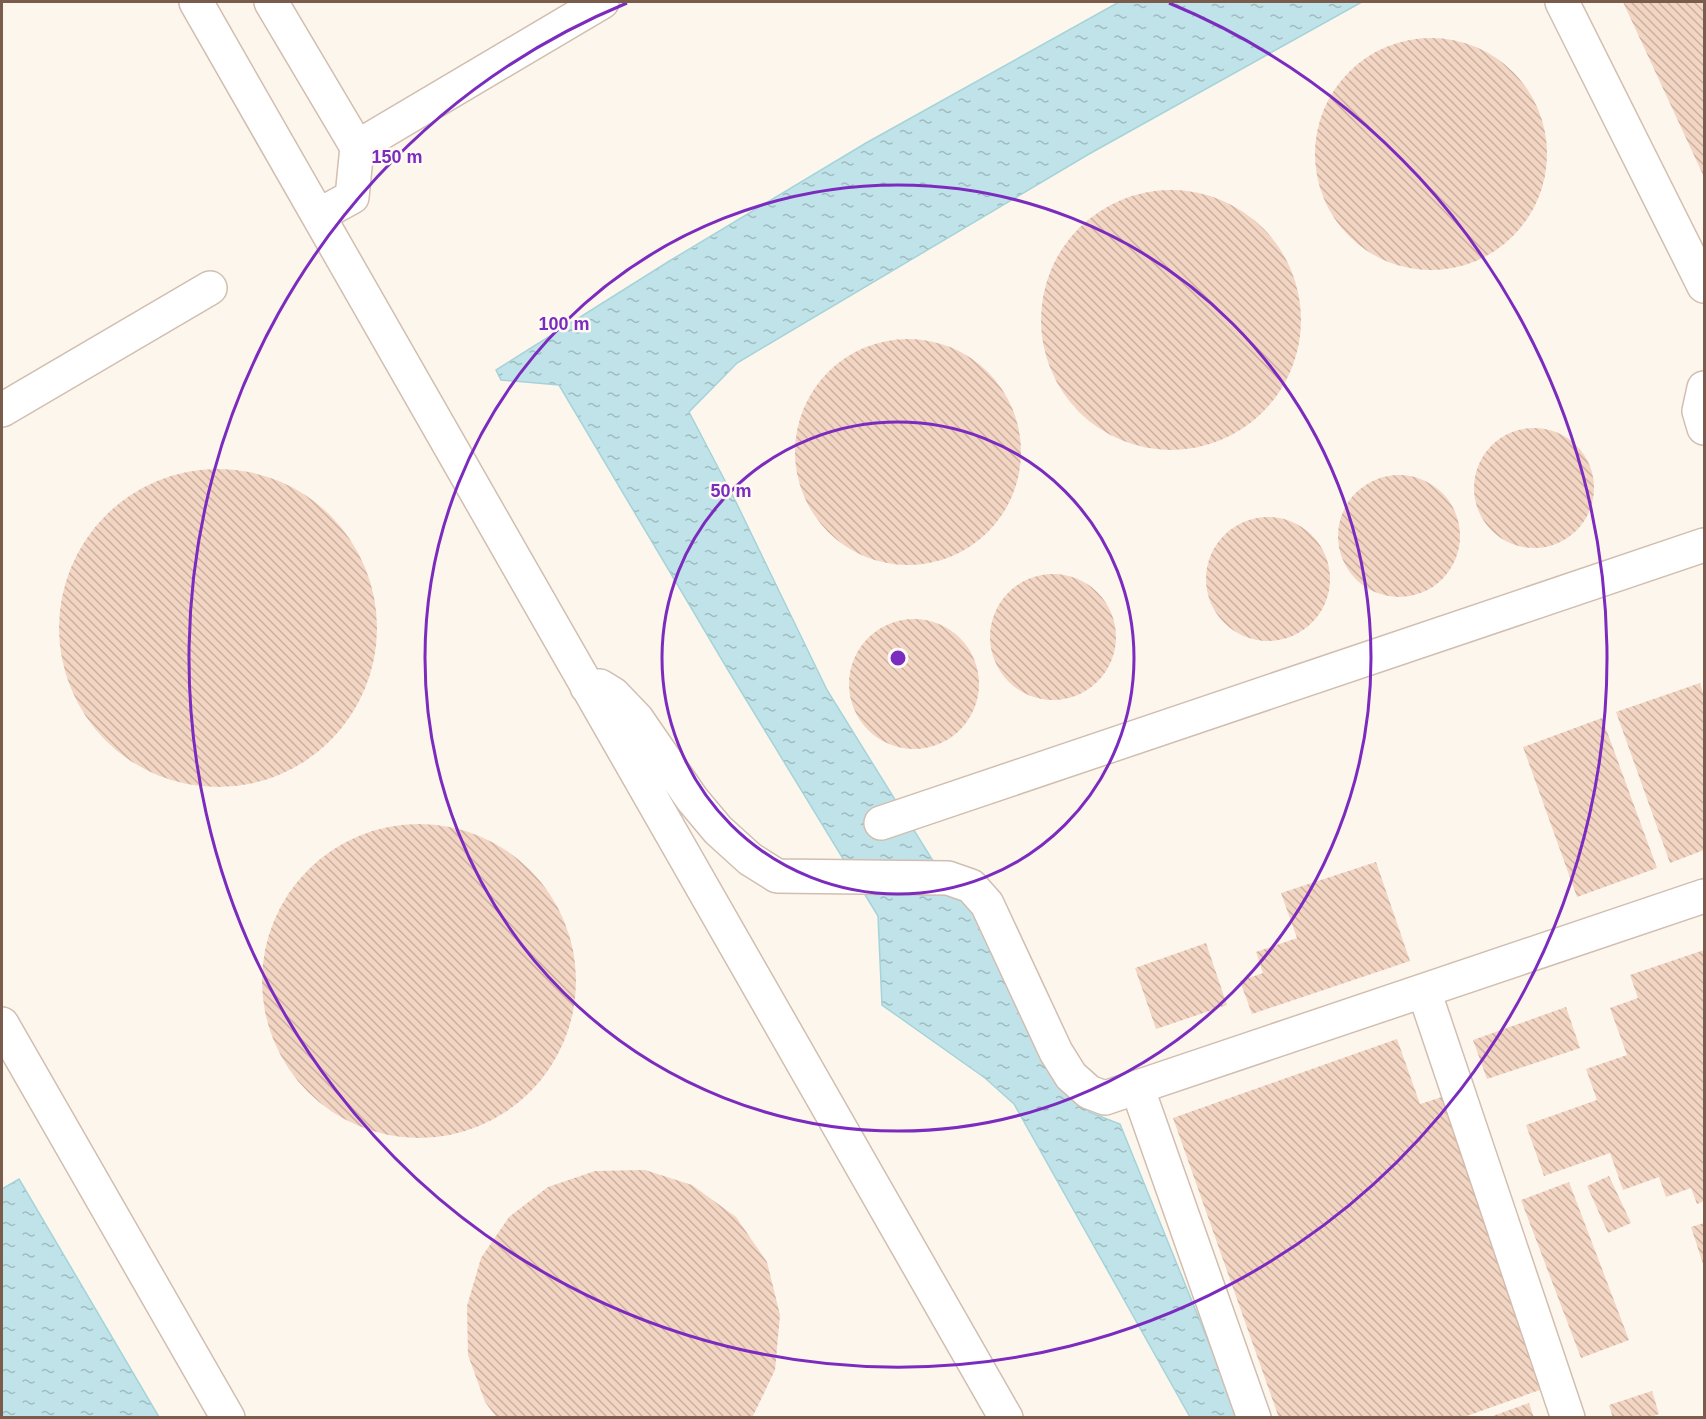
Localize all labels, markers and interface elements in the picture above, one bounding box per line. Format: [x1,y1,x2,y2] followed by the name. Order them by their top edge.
[371,147,423,167] text: 150 m
[538,314,590,334] text: 100 m
[710,481,752,501] text: 50 m
[888,648,908,668] centre of rings

